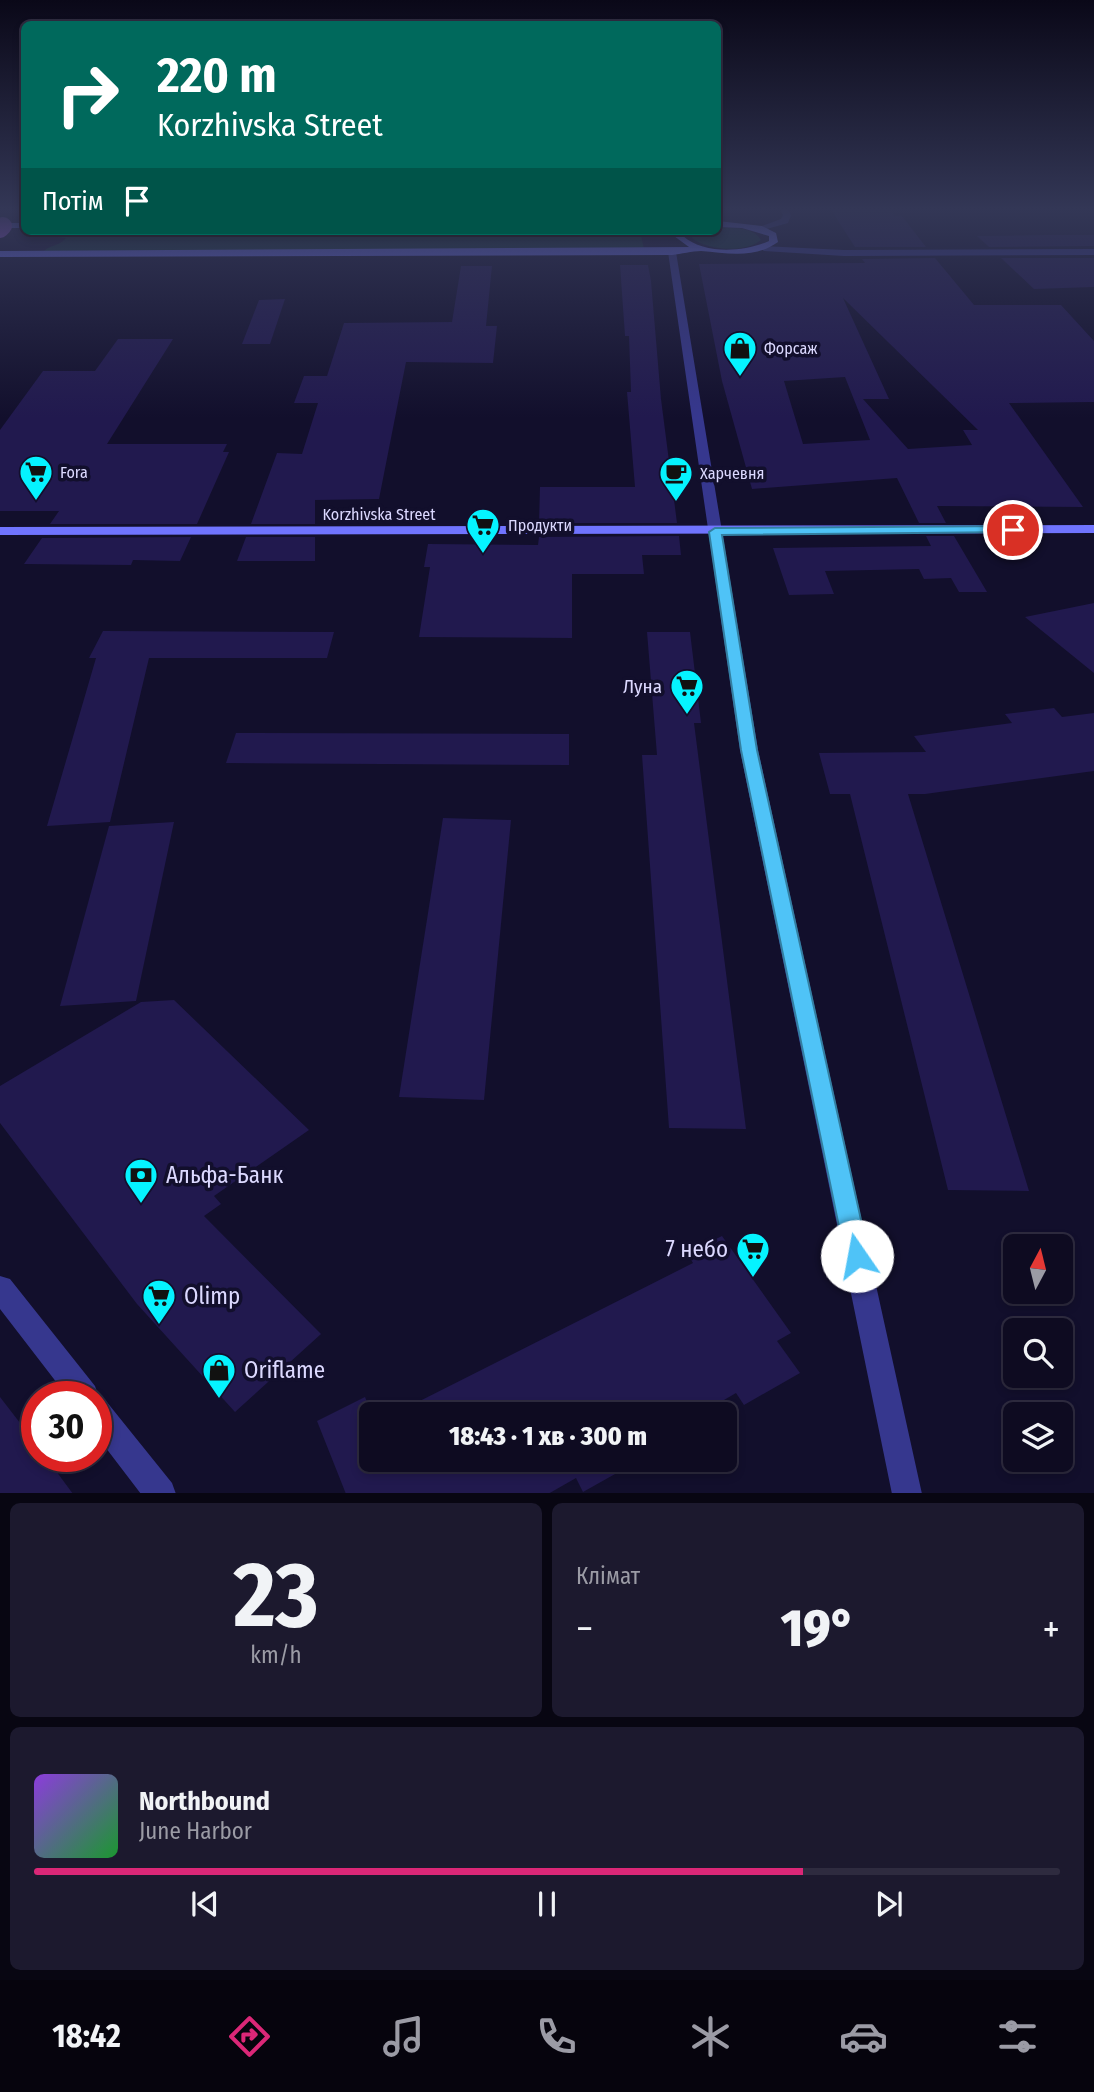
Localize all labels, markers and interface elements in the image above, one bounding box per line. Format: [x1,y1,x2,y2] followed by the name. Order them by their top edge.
[157,46,277,105] text: 220 m
[42,49,133,140] icon: right
[157,106,383,144] text: Korzhivska Street
[118,182,156,220] icon: arrive
[42,186,104,217] text: Потім
[721,329,759,378] shop icon: Форсаж
[764,339,818,358] place label: Форсаж
[17,453,55,502] supermarket icon: Fora
[657,454,695,503] cafe icon: Харчевня
[60,463,88,482] place label: Fora
[700,464,764,483] place label: Харчевня
[983,500,1043,560] pin
[323,505,436,524] street label: Korzhivska Street
[464,506,502,555] supermarket icon: Продукти
[994,511,1032,549] icon: arrive
[508,516,572,535] place label: Продукти
[668,667,706,716] supermarket icon: Луна
[623,675,662,698] place label: Луна
[122,1156,160,1205] bank icon: Альфа-Банк
[166,1161,283,1189] place label: Альфа-Банк
[820,1219,894,1293] position arrow
[734,1230,772,1279] supermarket icon: 7 небо
[1003,1234,1073,1304] north arrow
[1003,1234,1073,1472] map controls
[666,1235,728,1263] place label: 7 небо
[140,1277,178,1326] supermarket icon: Olimp
[184,1282,240,1310] place label: Olimp
[1003,1318,1073,1388] button: search
[200,1351,238,1400] shop icon: Oriflame
[244,1356,325,1384] place label: Oriflame
[21,1381,112,1472] speed limit sign: 30
[1003,1402,1073,1472] button: layers
[449,1421,647,1452] text: 18:43 · 1 хв · 300 m
[233,1541,319,1650] text: 23
[576,1562,640,1590] text: Клімат
[781,1597,855,1660] text: 19°
[576,1606,593,1652] text: −
[1043,1606,1060,1652] text: +
[250,1641,302,1669] text: km/h
[139,1786,270,1817] text: Northbound
[139,1817,252,1845] text: June Harbor
[186,1885,224,1923] icon: previous
[528,1885,566,1923] icon: pause
[870,1885,908,1923] icon: next
[225,2012,274,2061] icon: directions
[379,2012,428,2061] icon: music
[532,2012,581,2061] icon: phone
[686,2012,735,2061] icon: climate
[839,2012,888,2061] icon: car
[993,2012,1042,2061] icon: filters
[52,2017,121,2055] text: 18:42

